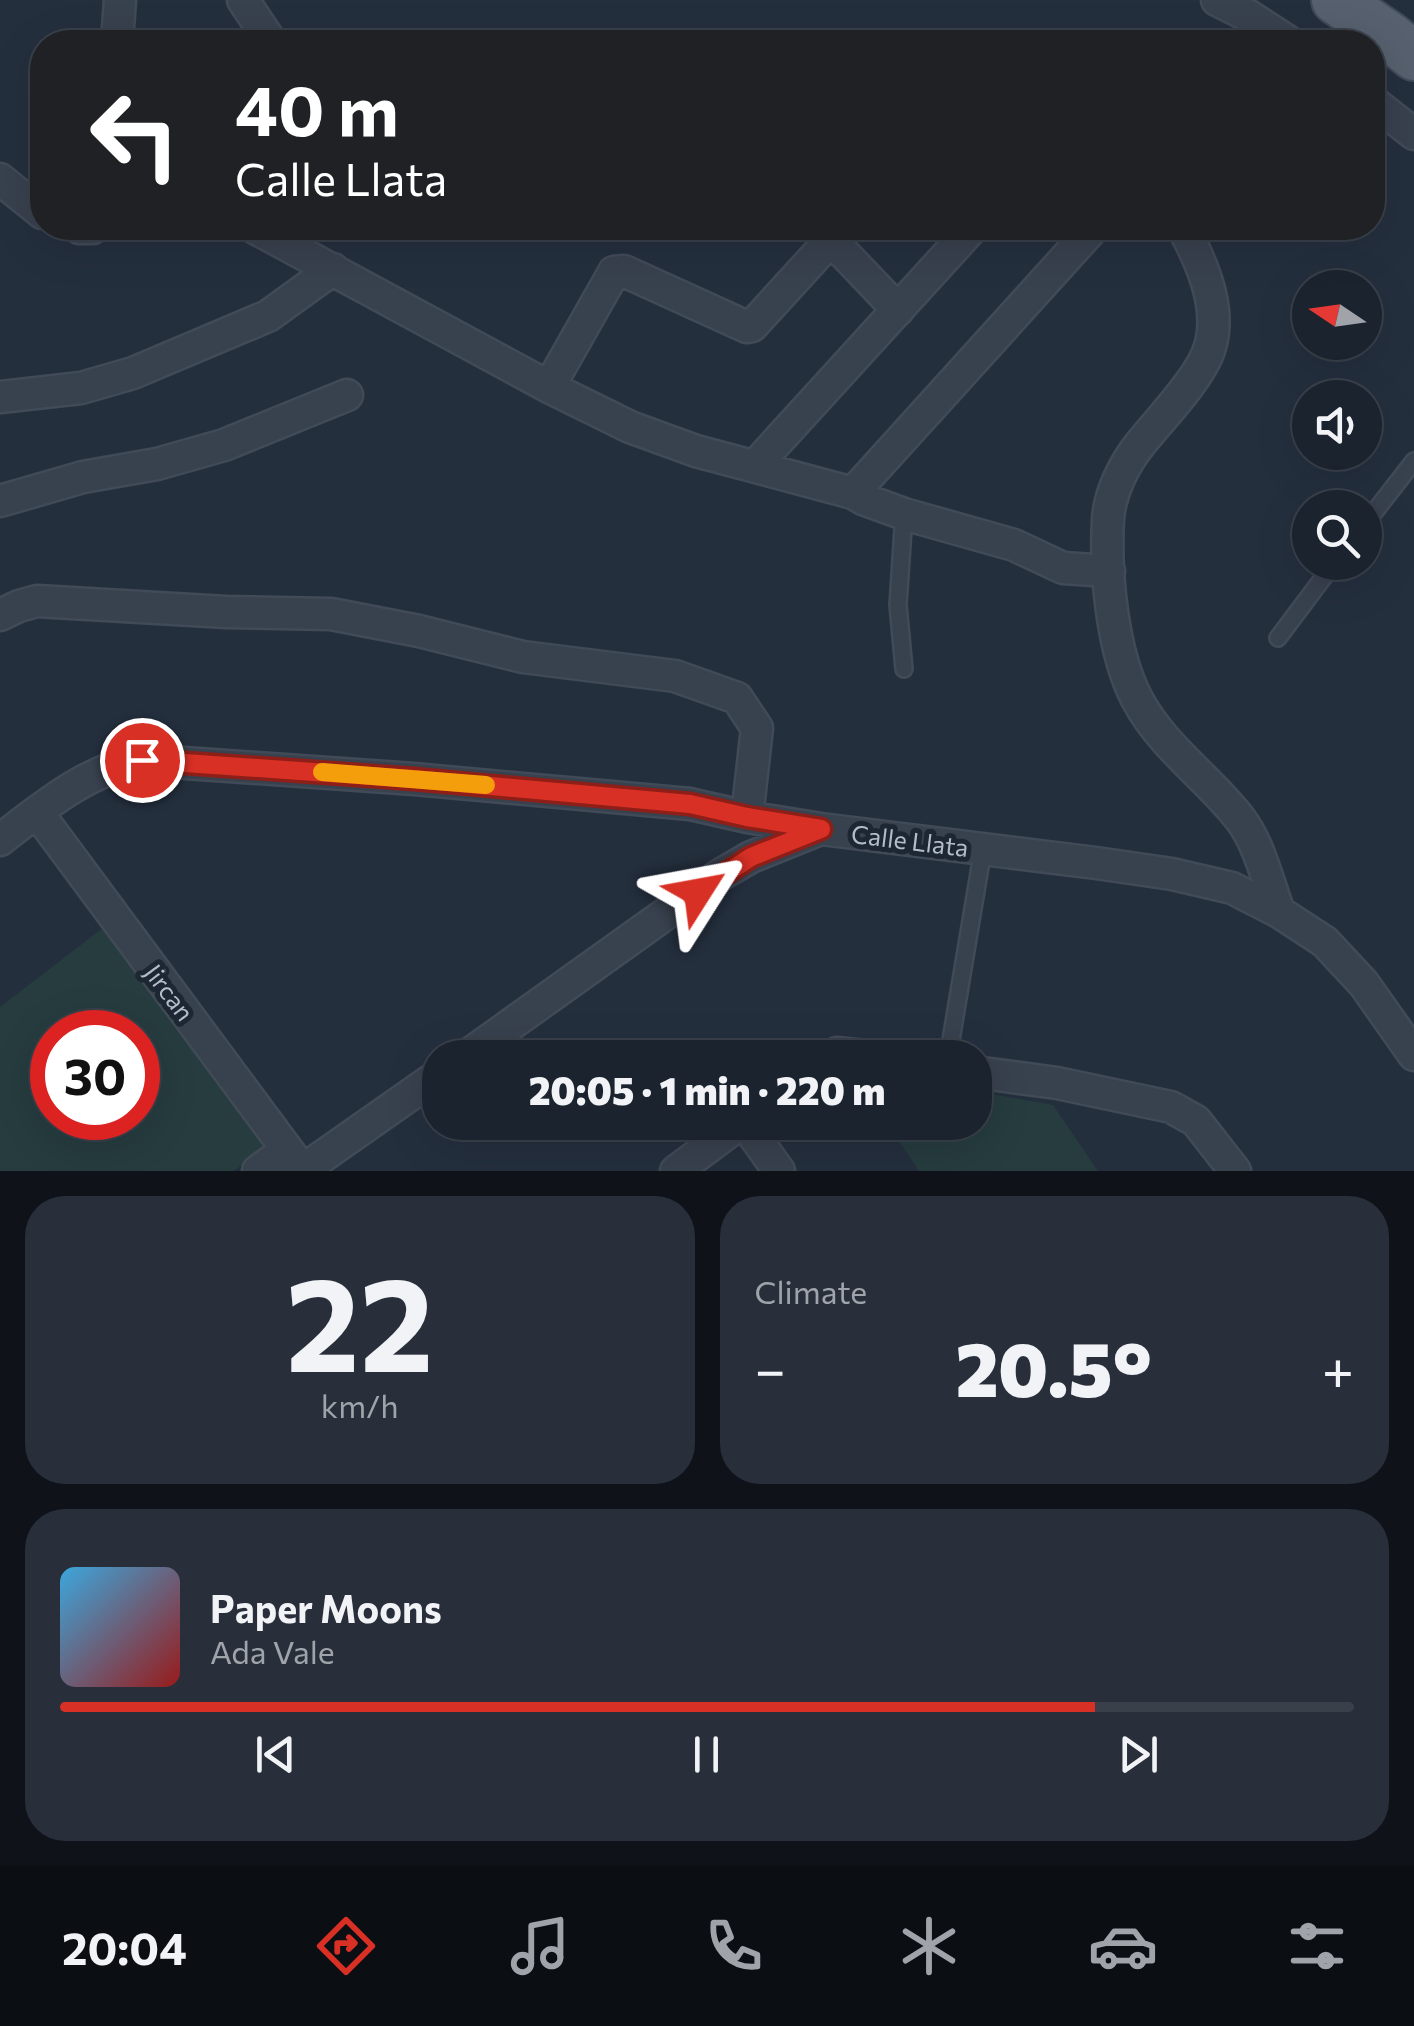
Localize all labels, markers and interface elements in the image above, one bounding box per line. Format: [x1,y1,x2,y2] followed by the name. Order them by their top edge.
[235,65,399,150] text: 40 m
[70,70,200,200] icon: left
[235,150,447,205] text: Calle Llata
[1292,270,1382,360] north arrow
[1292,270,1382,580] map controls
[1292,380,1382,470] button: sound
[1292,490,1382,580] button: search
[100,718,185,803] pin
[115,733,170,788] icon: arrive
[850,818,970,862] street label: Calle Llata
[646,840,750,944] position arrow
[139,958,201,1026] street label: Jircan
[30,1010,160,1140] speed limit sign: 30
[529,1066,885,1113] text: 20:05 · 1 min · 220 m
[286,1240,434,1399] text: 22
[755,1271,867,1311] text: Climate
[955,1321,1152,1412] text: 20.5°
[755,1334,786,1401] text: −
[1322,1334,1354,1401] text: +
[321,1385,399,1425] text: km/h
[210,1584,442,1631] text: Paper Moons
[210,1631,335,1671] text: Ada Vale
[248,1727,303,1782] icon: previous
[679,1727,734,1782] icon: pause
[1111,1727,1166,1782] icon: next
[311,1911,381,1981] icon: directions
[505,1911,575,1981] icon: music
[699,1911,769,1981] icon: phone
[894,1911,964,1981] icon: climate
[1088,1911,1158,1981] icon: car
[1282,1911,1352,1981] icon: filters
[62,1919,187,1974] text: 20:04

